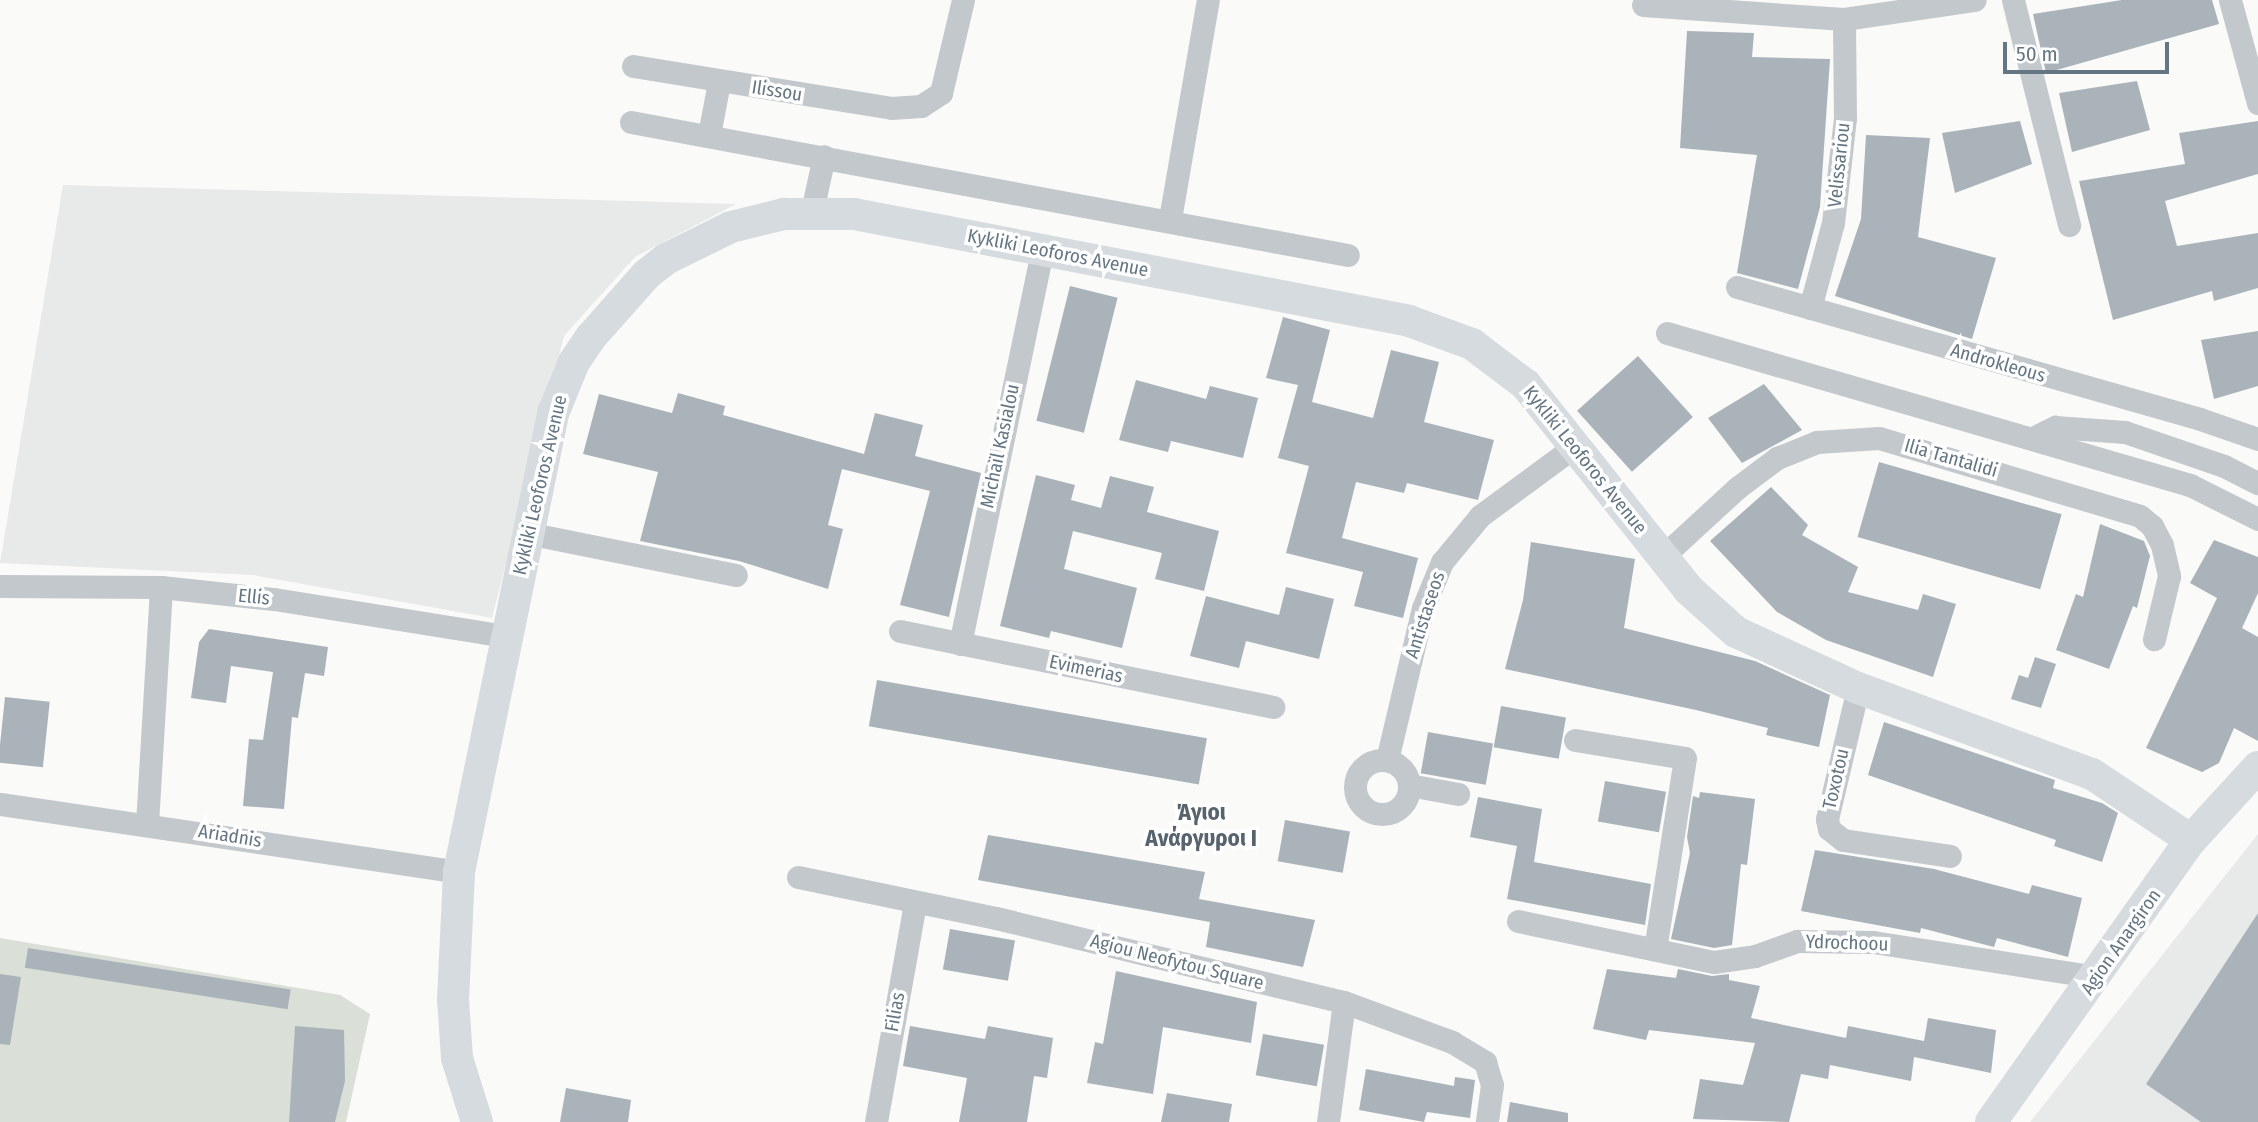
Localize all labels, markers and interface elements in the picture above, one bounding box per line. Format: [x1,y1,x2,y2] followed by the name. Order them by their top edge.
[2006,28,2172,72] scale bar
[2016,41,2058,67] text: 50 m
[750,76,804,106] street label: Ilissou
[1823,122,1855,208] street label: Velissariou
[966,224,1150,282] street label: Kykliki Leoforos Avenue
[1948,339,2048,387] street label: Androkleous
[1518,381,1652,539] street label: Kykliki Leoforos Avenue
[976,382,1024,510] street label: Michaïl Kasialou
[508,393,572,577] street label: Kykliki Leoforos Avenue
[1902,434,2000,482] street label: Ilia Tantalidi
[1400,569,1450,661] street label: Antistaseos
[237,584,271,610] street label: Ellis
[1047,650,1125,688] street label: Evimerias
[1818,746,1854,812] street label: Toxotou
[1145,798,1257,852] district label: Άγιοι Ανάργυροι Ι
[197,820,263,852] street label: Ariadnis
[2076,885,2166,999] street label: Agion Anargiron
[1088,929,1266,995] street label: Agiou Neofytou Square
[1805,930,1889,956] street label: Ydrochoou
[880,991,910,1033] street label: Filias

